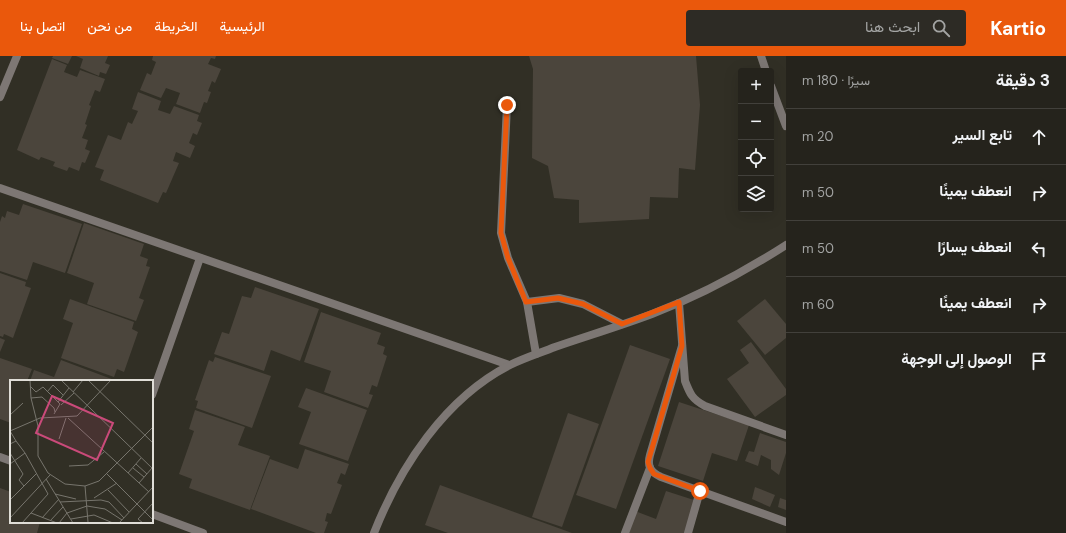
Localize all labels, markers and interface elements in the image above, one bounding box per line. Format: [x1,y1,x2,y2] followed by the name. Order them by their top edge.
[686,10,966,46] search box
[990,16,1046,41] text: Kartio
[20,17,65,35] text: اتصل بنا
[87,17,132,35] text: من نحن
[154,17,197,35] text: الخريطة
[219,17,265,35] text: الرئيسية
[865,17,920,37] text: ابحث هنا
[930,17,952,39] icon: search
[738,68,774,212] map controls
[738,68,774,104] button: +
[996,69,1050,91] text: 3 دقيقة
[802,72,870,89] text: سيرًا · 180 m
[498,96,516,114] route end
[738,104,774,140] button: −
[953,125,1012,145] text: تابع السير
[1028,126,1050,148] icon: ahead
[802,128,833,145] text: 20 m
[738,140,774,176] button: locate
[738,176,774,212] button: layers
[939,181,1012,201] text: انعطف يمينًا
[1028,182,1050,204] icon: right
[802,184,834,201] text: 50 m
[937,237,1012,257] text: انعطف يسارًا
[1028,238,1050,260] icon: left
[802,240,834,257] text: 50 m
[939,293,1012,313] text: انعطف يمينًا
[1028,294,1050,316] icon: right
[802,296,834,313] text: 60 m
[901,349,1012,369] text: الوصول إلى الوجهة
[1028,350,1050,372] icon: arrive
[10,380,153,523] inset map
[691,482,709,500] route start

